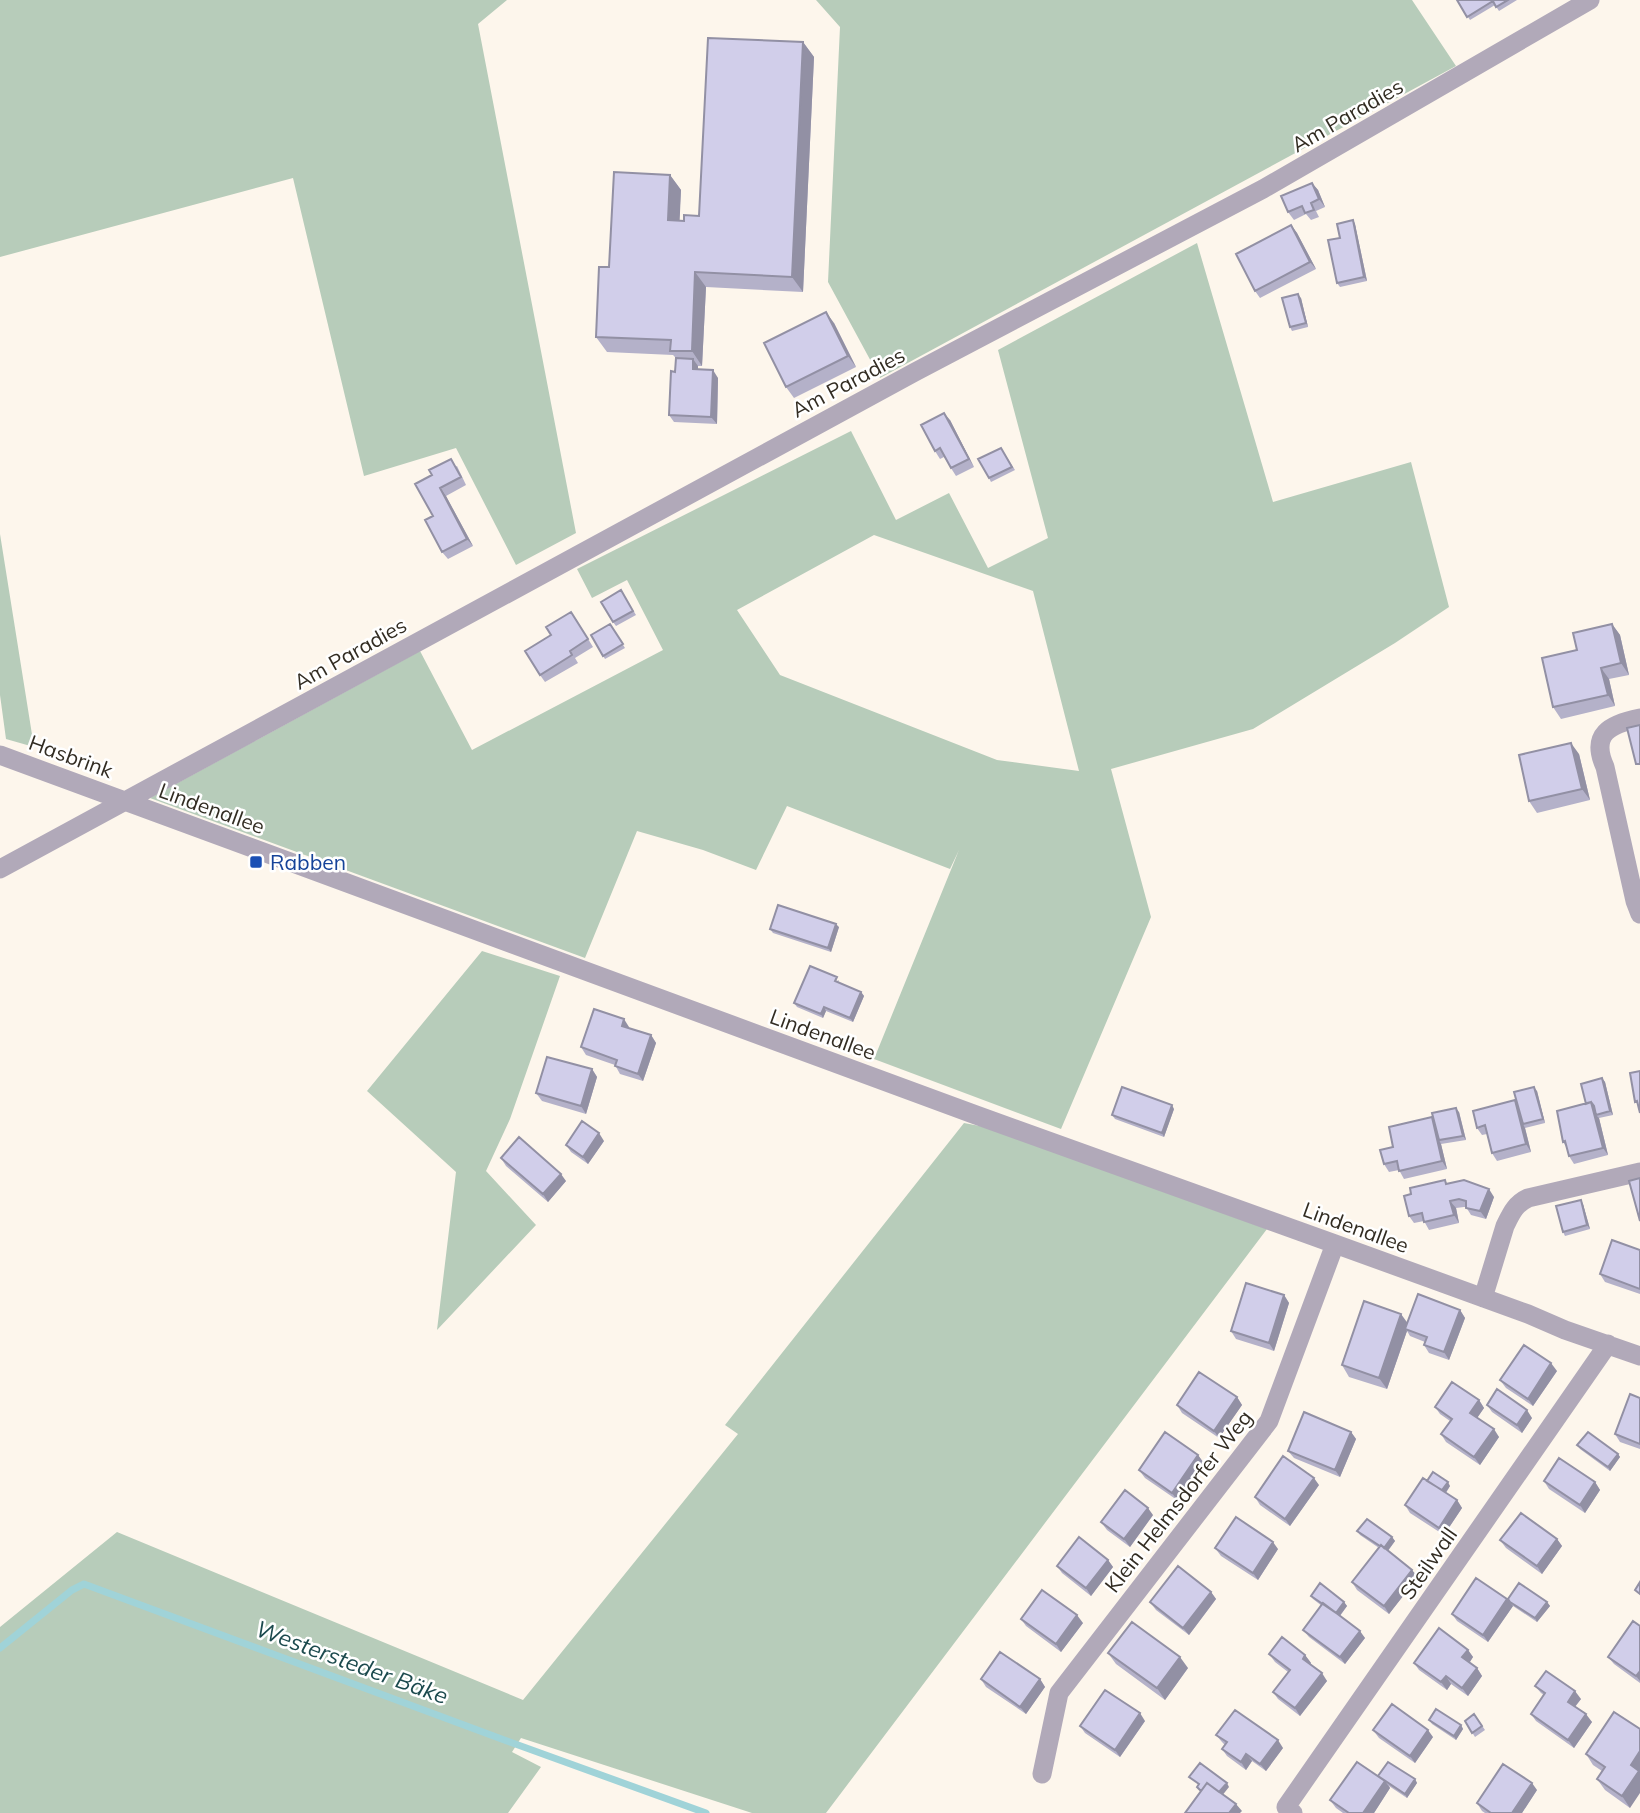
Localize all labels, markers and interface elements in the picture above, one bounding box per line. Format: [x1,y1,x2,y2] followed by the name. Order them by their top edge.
[1287,73,1407,157] street label: Am Paradies
[787,341,909,423] street label: Am Paradies
[289,611,411,695] street label: Am Paradies
[25,729,117,783] street label: Hasbrink
[156,777,268,839] street label: Lindenallee
[270,849,346,875] place label: Rabben
[248,854,264,870] marker: Rabben
[767,1003,879,1065] street label: Lindenallee
[1300,1196,1412,1258] street label: Lindenallee
[1099,1405,1257,1597] street label: Klein Helmsdorfer Weg
[1394,1522,1462,1604] street label: Steilwall
[252,1614,452,1710] water label: Westersteder Bäke

